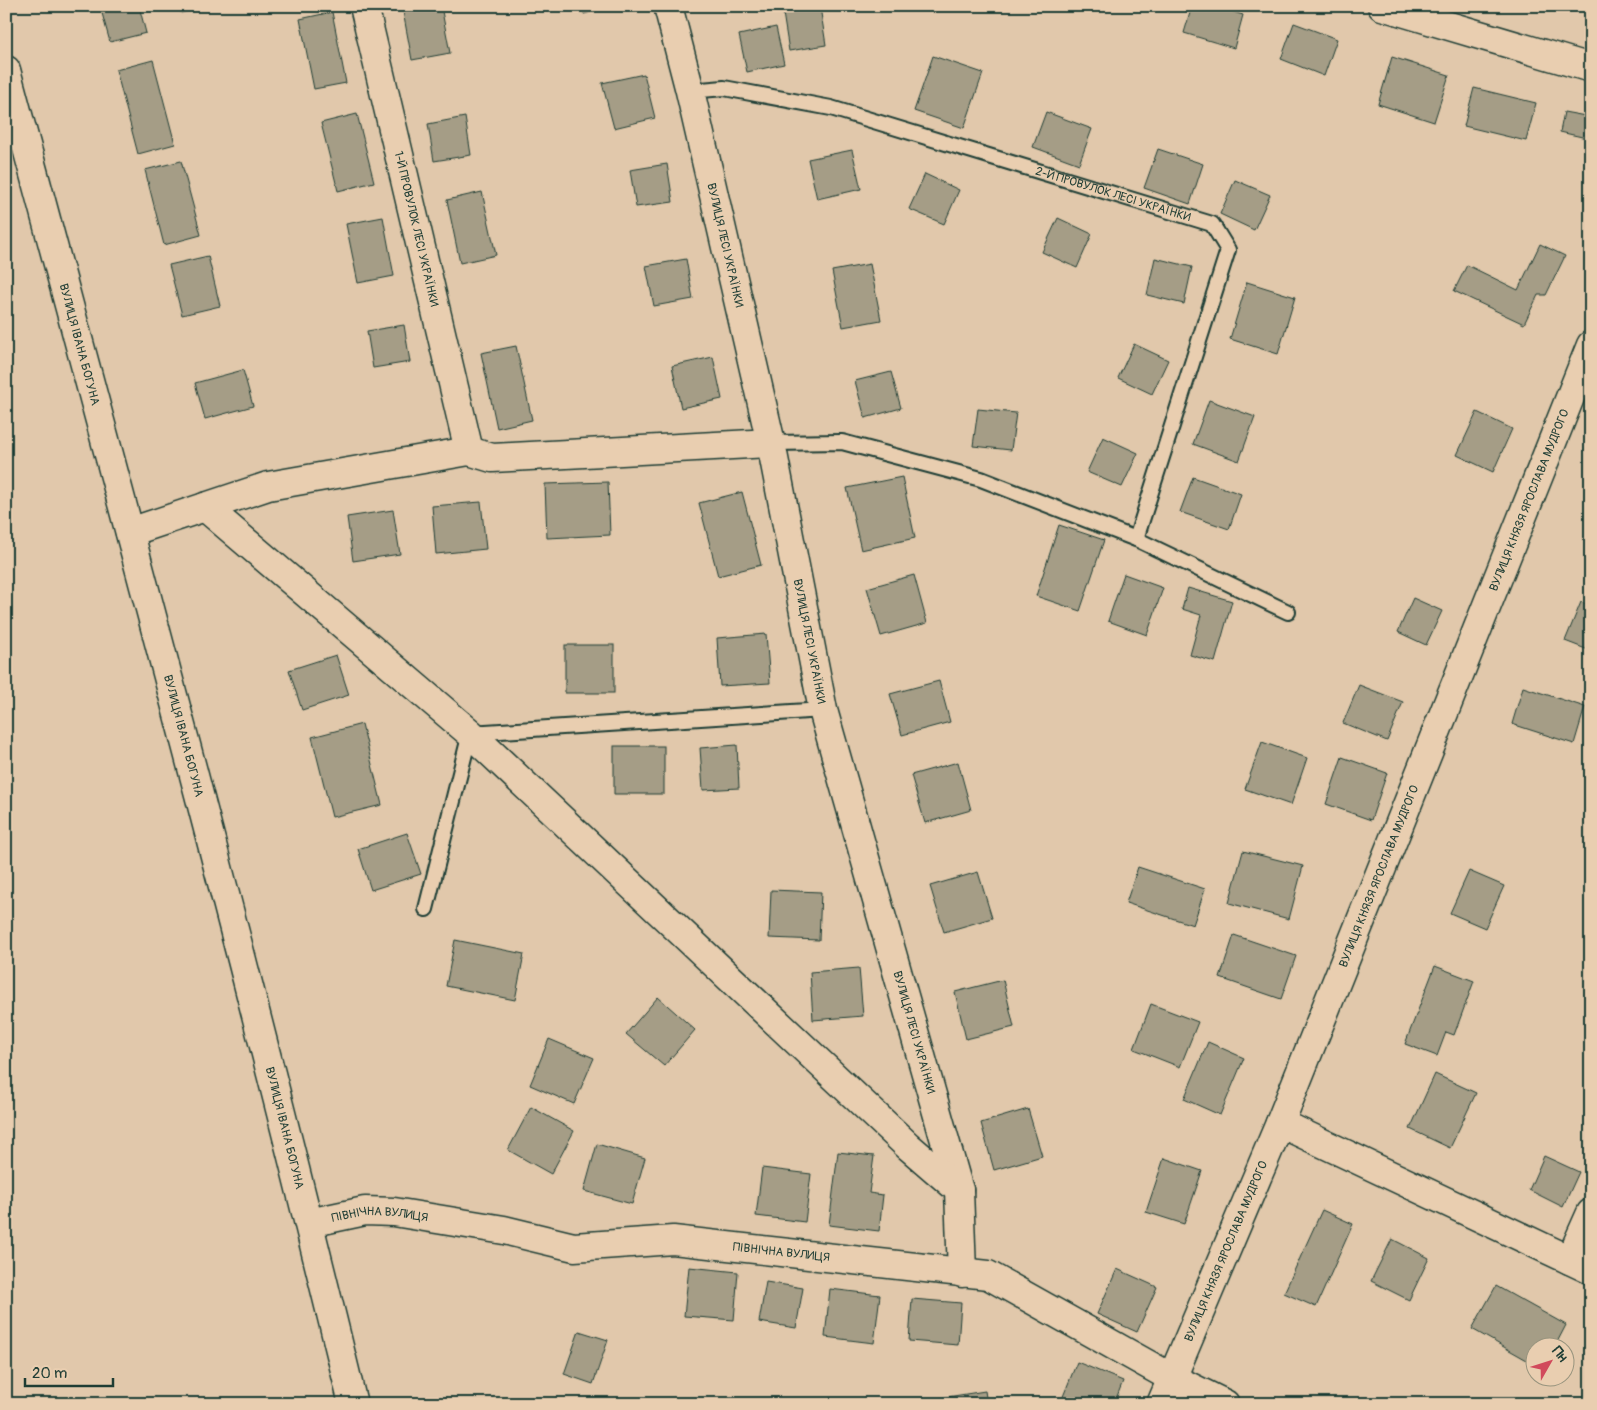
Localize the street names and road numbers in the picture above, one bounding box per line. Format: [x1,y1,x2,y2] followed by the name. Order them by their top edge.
[391,150,442,308] street label: 1-Й ПРОВУЛОК ЛЕСІ УКРАЇНКИ
[1034,163,1193,225] street label: 2-Й ПРОВУЛОК ЛЕСІ УКРАЇНКИ
[704,182,747,309] street label: ВУЛИЦЯ ЛЕСІ УКРАЇНКИ
[56,282,103,407] street label: ВУЛИЦЯ ІВАНА БОГУНА
[1486,406,1572,593] street label: ВУЛИЦЯ КНЯЗЯ ЯРОСЛАВА МУДРОГО
[790,577,829,705] street label: ВУЛИЦЯ ЛЕСІ УКРАЇНКИ
[160,673,207,799] street label: ВУЛИЦЯ ІВАНА БОГУНА
[1336,783,1422,969] street label: ВУЛИЦЯ КНЯЗЯ ЯРОСЛАВА МУДРОГО
[890,969,939,1096] street label: ВУЛИЦЯ ЛЕСІ УКРАЇНКИ
[262,1065,307,1191] street label: ВУЛИЦЯ ІВАНА БОГУНА
[1181,1158,1271,1344] street label: ВУЛИЦЯ КНЯЗЯ ЯРОСЛАВА МУДРОГО
[330,1203,429,1225] street label: ПІВНІЧНА ВУЛИЦЯ
[732,1239,831,1265] street label: ПІВНІЧНА ВУЛИЦЯ

